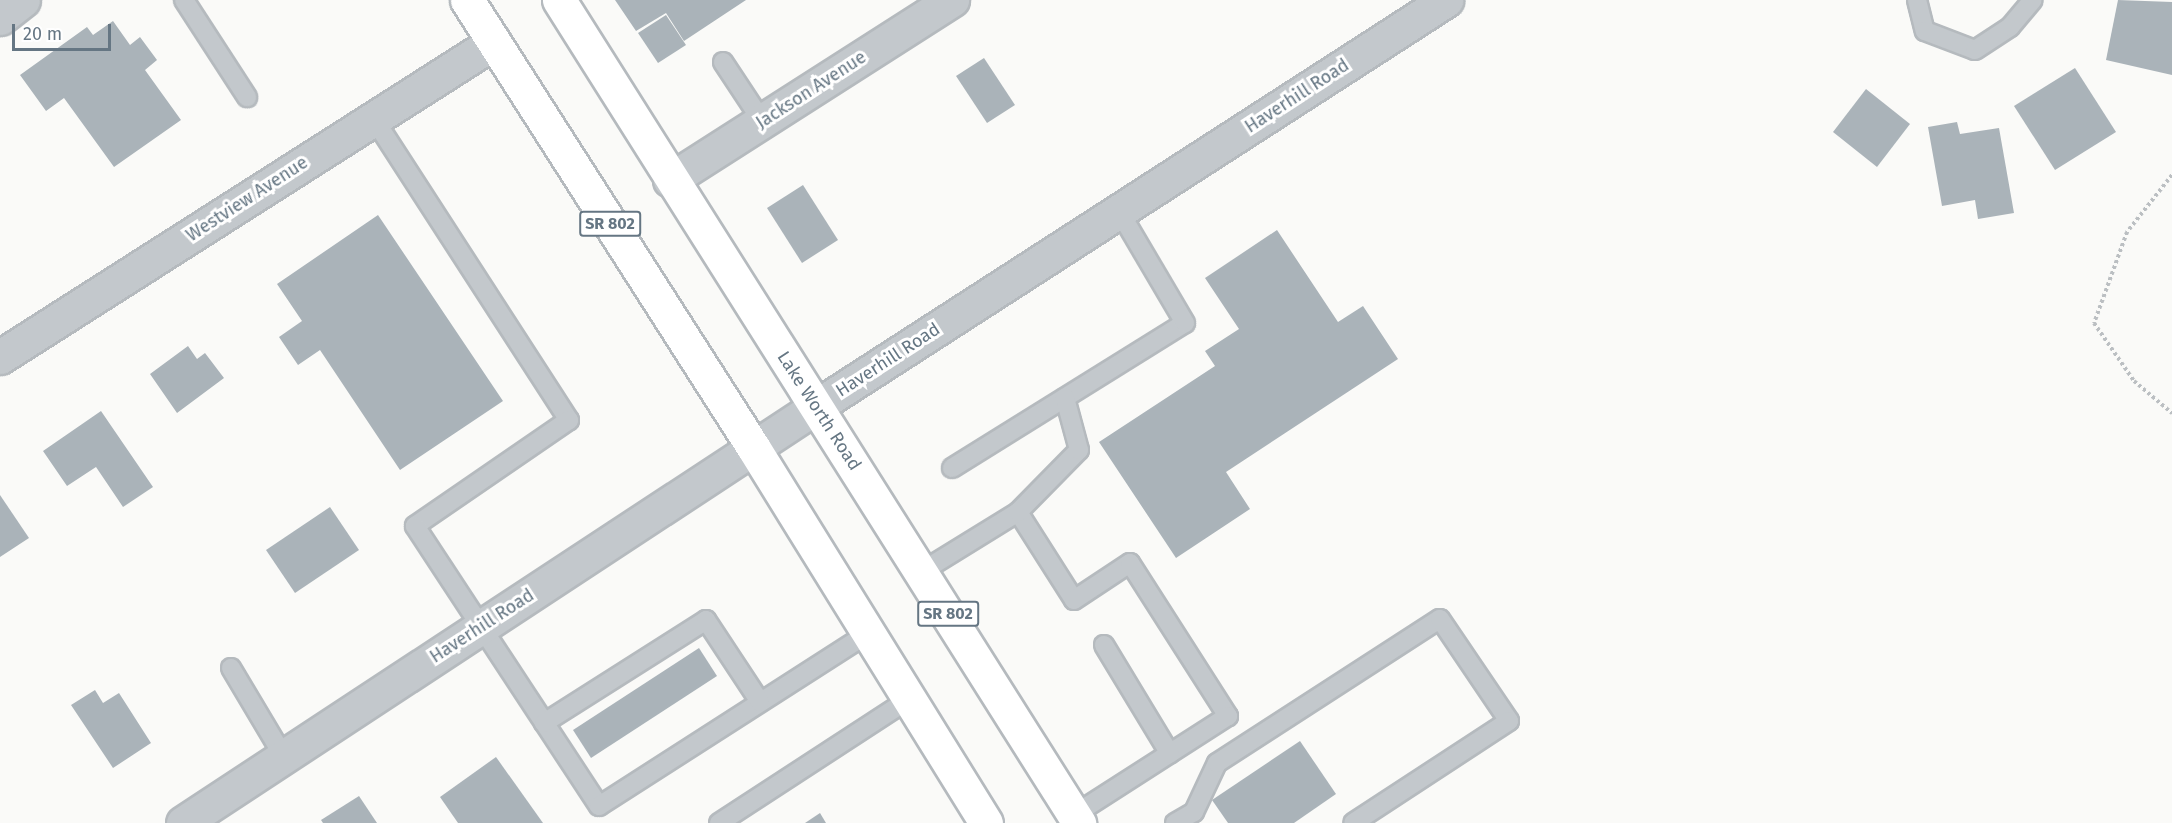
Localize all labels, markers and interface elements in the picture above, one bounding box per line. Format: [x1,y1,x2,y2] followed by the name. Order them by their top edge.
[15,12,114,50] scale bar
[23,23,62,45] text: 20 m
[752,46,870,134] street label: Jackson Avenue
[1241,54,1353,138] street label: Haverhill Road
[182,152,312,246] street label: Westview Avenue
[578,211,642,237] road number: SR 802
[832,318,944,402] street label: Haverhill Road
[772,347,866,475] street label: Lake Worth Road
[426,584,538,668] street label: Haverhill Road
[916,601,980,627] road number: SR 802

